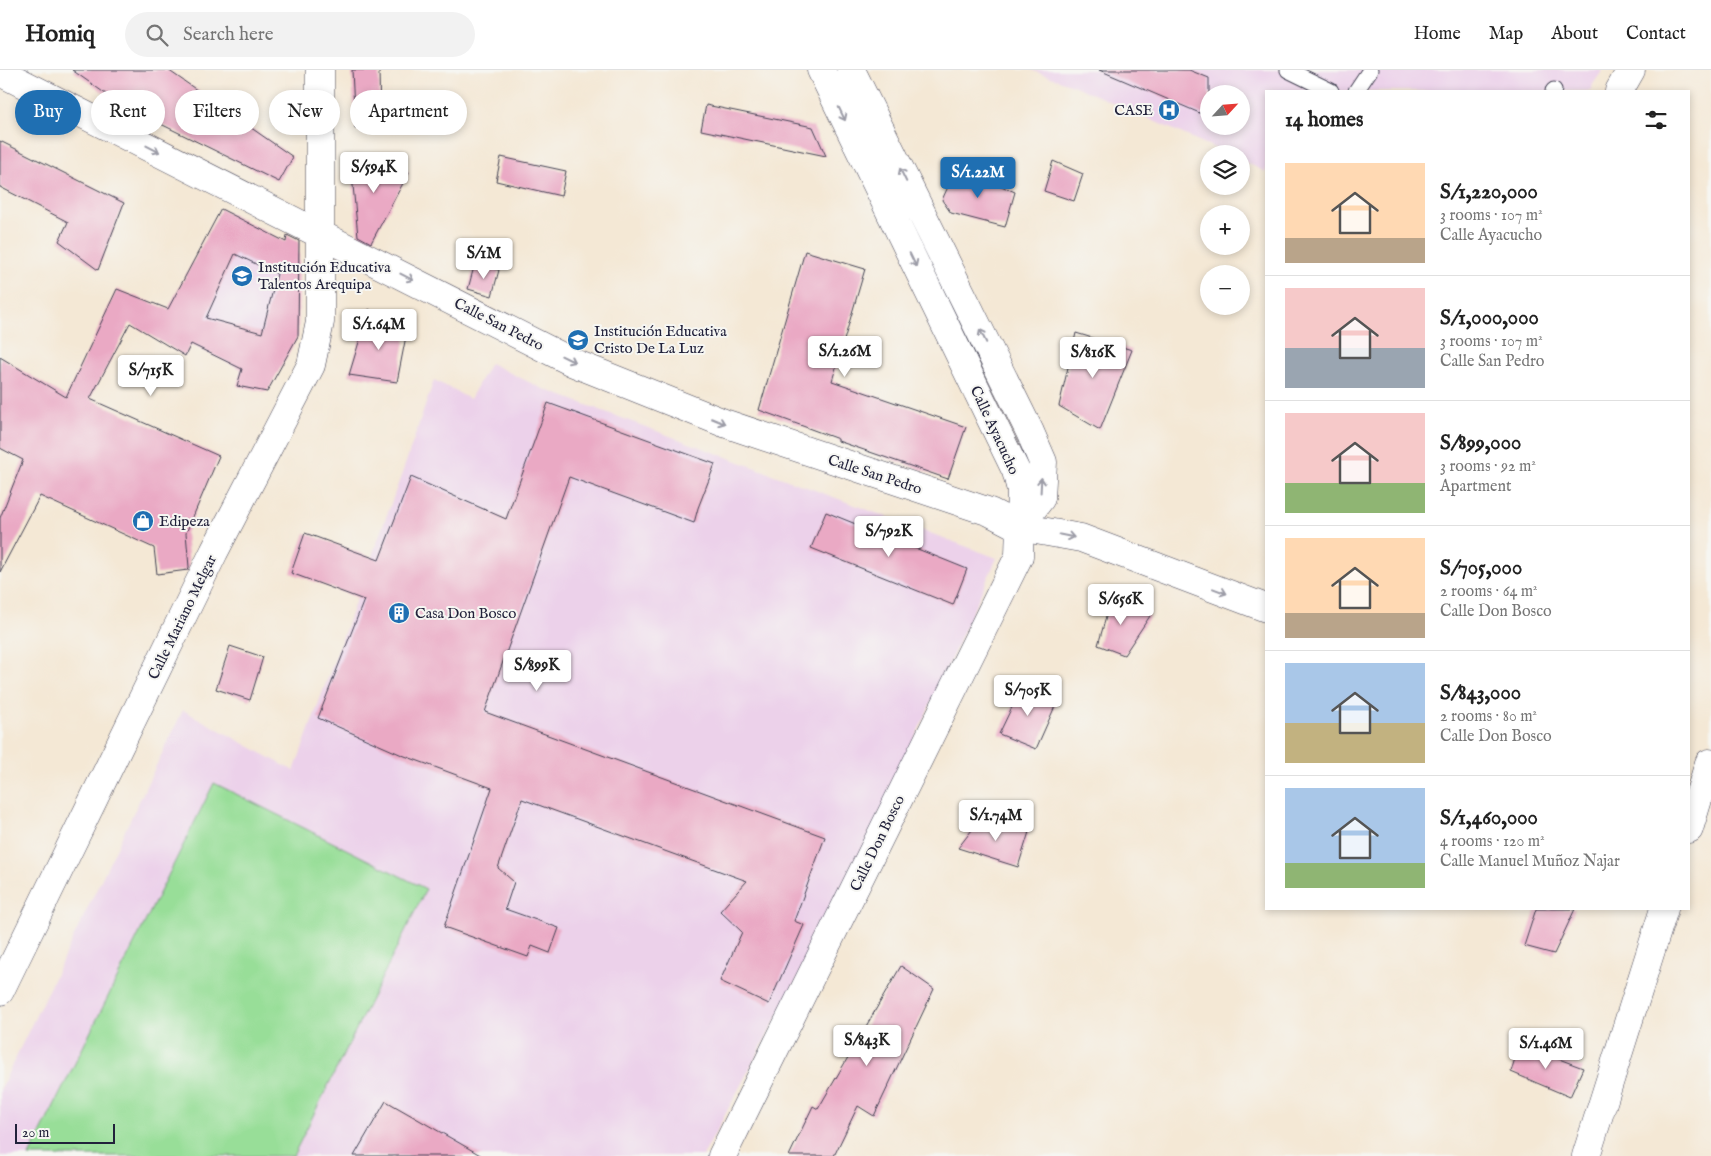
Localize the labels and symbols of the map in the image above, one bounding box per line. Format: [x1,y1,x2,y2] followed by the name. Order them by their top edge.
[1200,85,1250,135] north arrow
[1157,98,1181,122] hospital icon: CASE
[1114,101,1153,120] place label: CASE
[838,106,847,121] one-way arrow
[145,145,160,154] one-way arrow
[333,152,415,194] pin: S/594K
[932,156,1024,199] pin: S/1.22M
[898,168,907,183] one-way arrow
[454,238,514,280] pin: S/1M
[909,252,919,267] one-way arrow
[258,258,391,294] place label: Institución Educativa Talentos Arequipa
[230,264,254,288] school or university icon: Institución Educativa Talentos Arequipa
[400,272,415,282] one-way arrow
[451,294,547,355] street label: Calle San Pedro
[333,308,425,351] pin: S/1.64M
[594,322,727,358] place label: Institución Educativa Cristo De La Luz
[566,328,590,352] school or university icon: Institución Educativa Cristo De La Luz
[978,329,987,344] one-way arrow
[799,336,891,378] pin: S/1.26M
[1052,336,1134,379] pin: S/816K
[110,354,192,397] pin: S/715K
[560,354,575,364] one-way arrow
[966,383,1023,478] street label: Calle Ayacucho
[710,417,725,426] one-way arrow
[825,450,924,499] street label: Calle San Pedro
[1037,477,1046,493] one-way arrow
[131,509,155,533] shop icon: Edipeza
[159,512,210,531] place label: Edipeza
[848,516,930,558] pin: S/792K
[1059,531,1075,541] one-way arrow
[144,551,221,683] street label: Calle Mariano Melgar
[1080,584,1162,626] pin: S/656K
[1212,586,1227,596] one-way arrow
[387,601,411,625] building icon: Casa Don Bosco
[415,604,516,623] place label: Casa Don Bosco
[496,650,578,692] pin: S/899K
[987,674,1069,717] pin: S/705K
[846,792,909,894] street label: Calle Don Bosco
[950,800,1042,842] pin: S/1.74M
[826,1024,908,1067] pin: S/843K
[1500,1028,1592,1070] pin: S/1.46M
[15,1121,115,1144] scale bar

